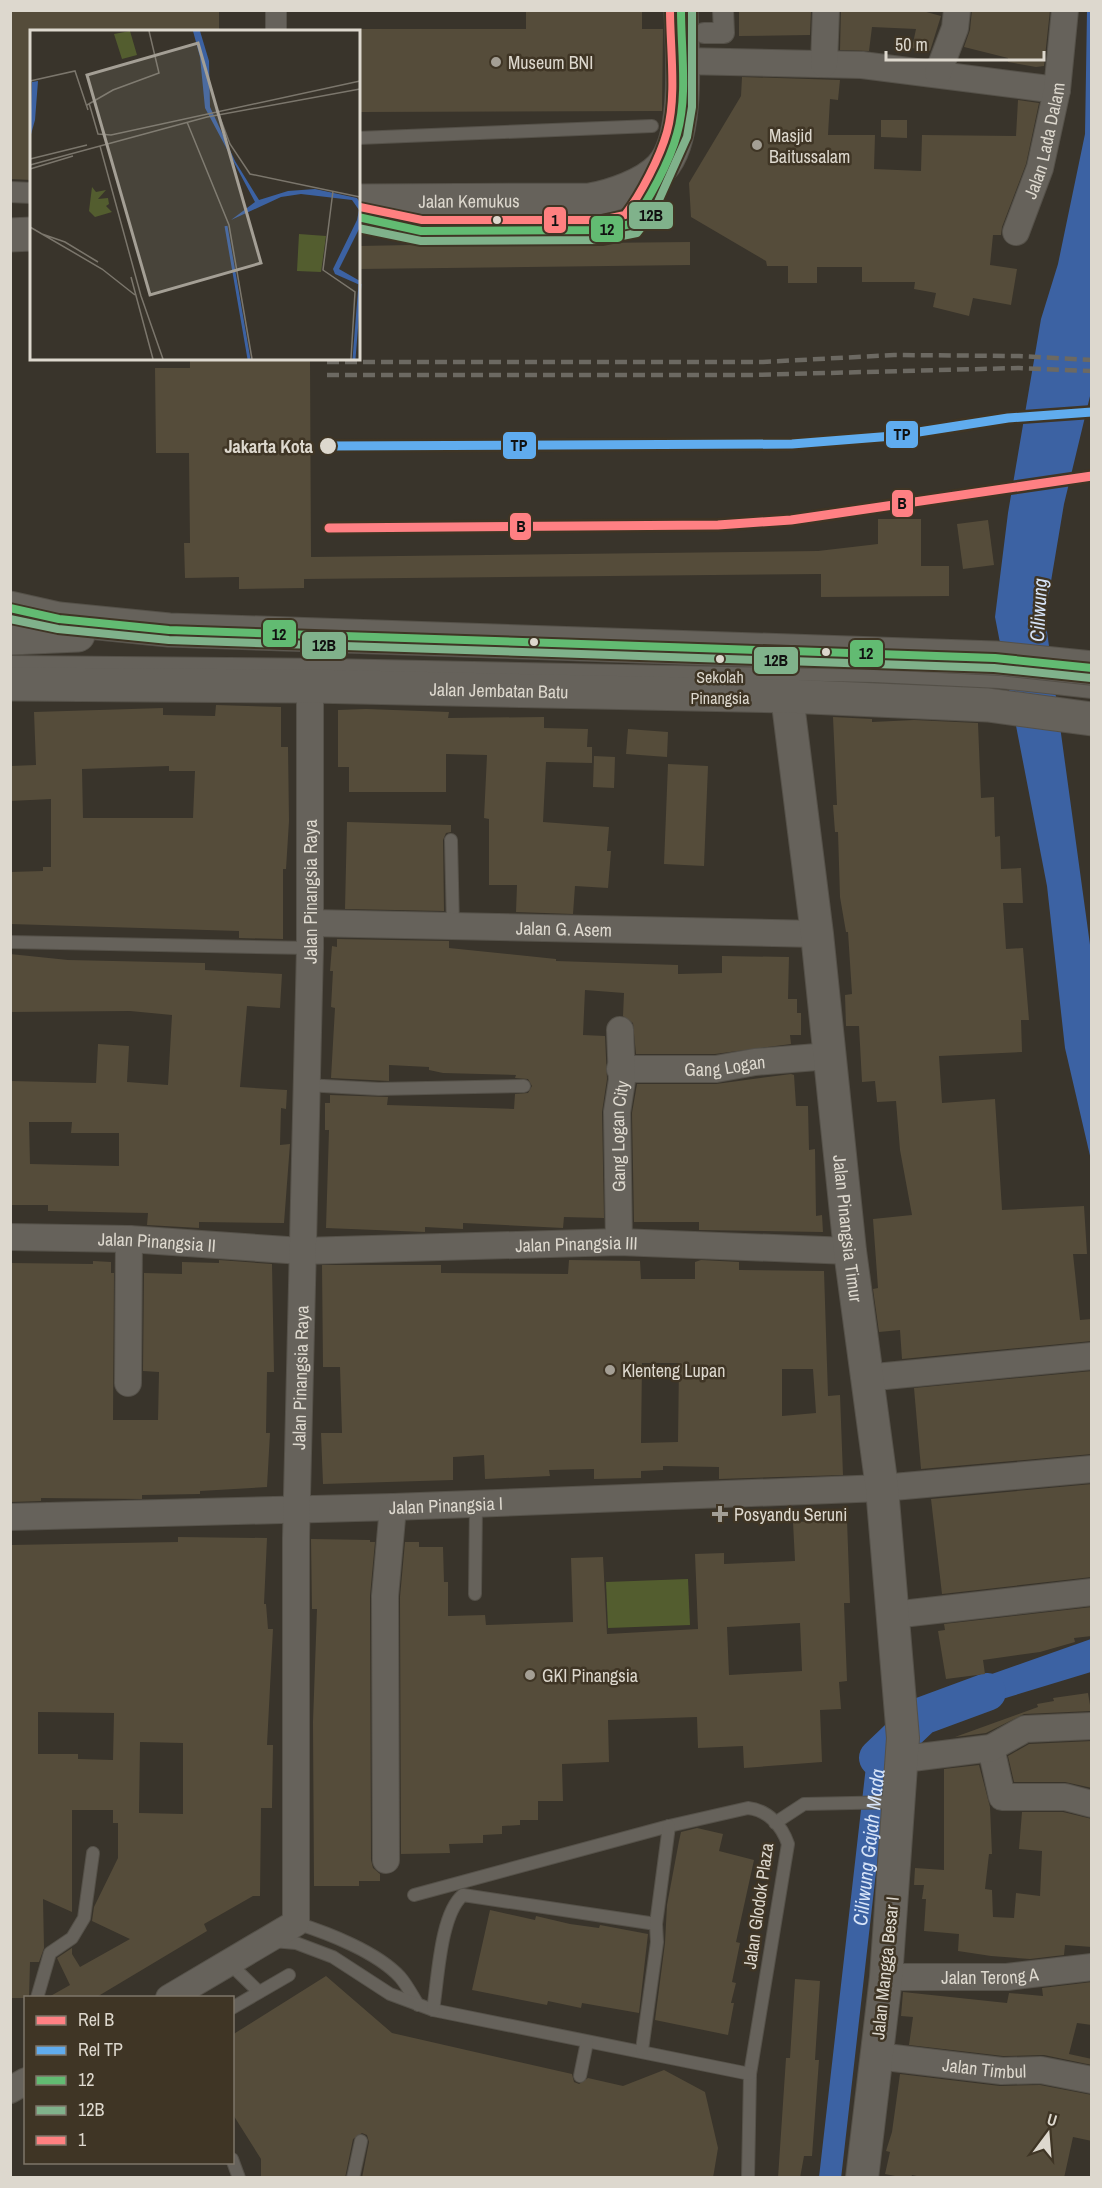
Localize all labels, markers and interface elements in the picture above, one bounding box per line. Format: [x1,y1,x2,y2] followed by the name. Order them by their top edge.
[886,24,1044,62] scale bar
[30,30,360,360] inset map
[895,32,928,57] text: 50 m
[508,50,593,75] place label: Museum BNI
[489,55,503,69] marker: Museum BNI
[1017,81,1070,202] street label: Jalan Lada Dalam
[769,123,850,169] place label: Masjid Baitussalam
[750,138,764,152] marker: Masjid Baitussalam
[418,188,520,213] street label: Jalan Kemukus
[628,201,674,230] line badge: 12B
[639,204,663,226] text: 12B
[543,206,567,234] line badge: 1
[551,209,559,231] text: 1
[491,214,503,226] unlabelled marker
[590,215,624,243] line badge: 12
[600,218,614,240] text: 12
[885,420,919,449] line badge: TP
[894,423,911,445] text: TP
[502,431,537,460] line badge: TP
[224,434,314,459] place label: Jakarta Kota
[511,434,528,456] text: TP
[318,436,338,456] marker: Jakarta Kota
[891,489,914,518] line badge: B
[897,492,907,514] text: B
[509,512,532,541] line badge: B
[516,515,526,537] text: B
[1023,577,1053,643] water label: Ciliwung
[262,619,297,648] line badge: 12
[272,623,286,645] text: 12
[301,631,347,660] line badge: 12B
[312,634,336,656] text: 12B
[528,636,540,648] unlabelled marker
[849,639,884,668] line badge: 12
[859,642,873,664] text: 12
[753,646,799,675] line badge: 12B
[820,646,832,658] unlabelled marker
[764,649,788,671] text: 12B
[714,653,726,665] marker: Sekolah Pinangsia
[690,666,750,709] place label: Sekolah Pinangsia
[429,676,569,704] street label: Jalan Jembatan Batu
[297,819,323,964] street label: Jalan Pinangsia Raya
[516,915,612,942] street label: Jalan G. Asem
[684,1049,766,1082] street label: Gang Logan
[604,1078,634,1192] street label: Gang Logan City
[828,1154,869,1304] street label: Jalan Pinangsia Timur
[98,1226,217,1258] street label: Jalan Pinangsia II
[515,1229,638,1257] street label: Jalan Pinangsia III
[286,1305,314,1450] street label: Jalan Pinangsia Raya
[622,1358,725,1383] place label: Klenteng Lupan
[603,1363,617,1377] marker: Klenteng Lupan
[388,1490,503,1520] street label: Jalan Pinangsia I
[734,1502,847,1527] place label: Posyandu Seruni
[711,1505,729,1523] marker: Posyandu Seruni
[542,1663,638,1688] place label: GKI Pinangsia
[523,1668,537,1682] marker: GKI Pinangsia
[845,1767,890,1927] water label: Ciliwung Gajah Mada
[737,1841,779,1971] street label: Jalan Glodok Plaza
[865,1895,905,2041] street label: Jalan Mangga Besar I
[941,1961,1040,1990] street label: Jalan Terong A
[24,1996,234,2164] legend
[78,2007,114,2032] text: Rel B
[78,2037,123,2062] text: Rel TP
[941,2051,1026,2084] street label: Jalan Timbul
[78,2067,94,2092] text: 12
[78,2097,104,2122] text: 12B
[1018,2104,1078,2164] north arrow
[1045,2108,1060,2131] text: U
[78,2127,87,2152] text: 1

